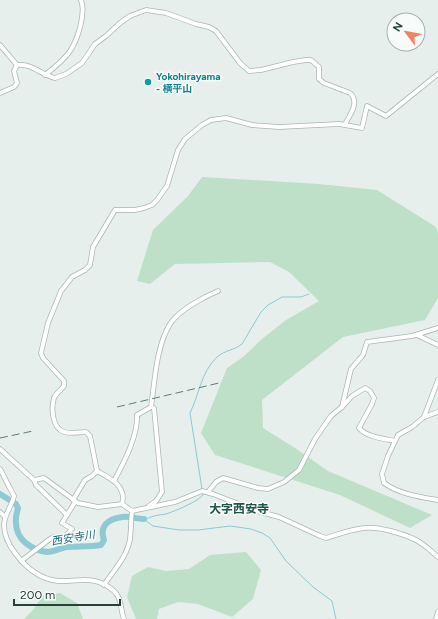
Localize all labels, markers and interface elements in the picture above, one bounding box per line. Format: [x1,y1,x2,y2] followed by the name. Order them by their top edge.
[386,12,426,52] north arrow
[390,20,406,34] text: N
[156,70,221,95] place label: Yokohirayama - 横平山
[143,77,153,87] marker: Yokohirayama - 横平山
[209,502,269,516] district label: 大字西安寺
[50,528,97,548] water label: 西安寺川
[14,581,120,607] scale bar
[20,588,55,602] text: 200 m

